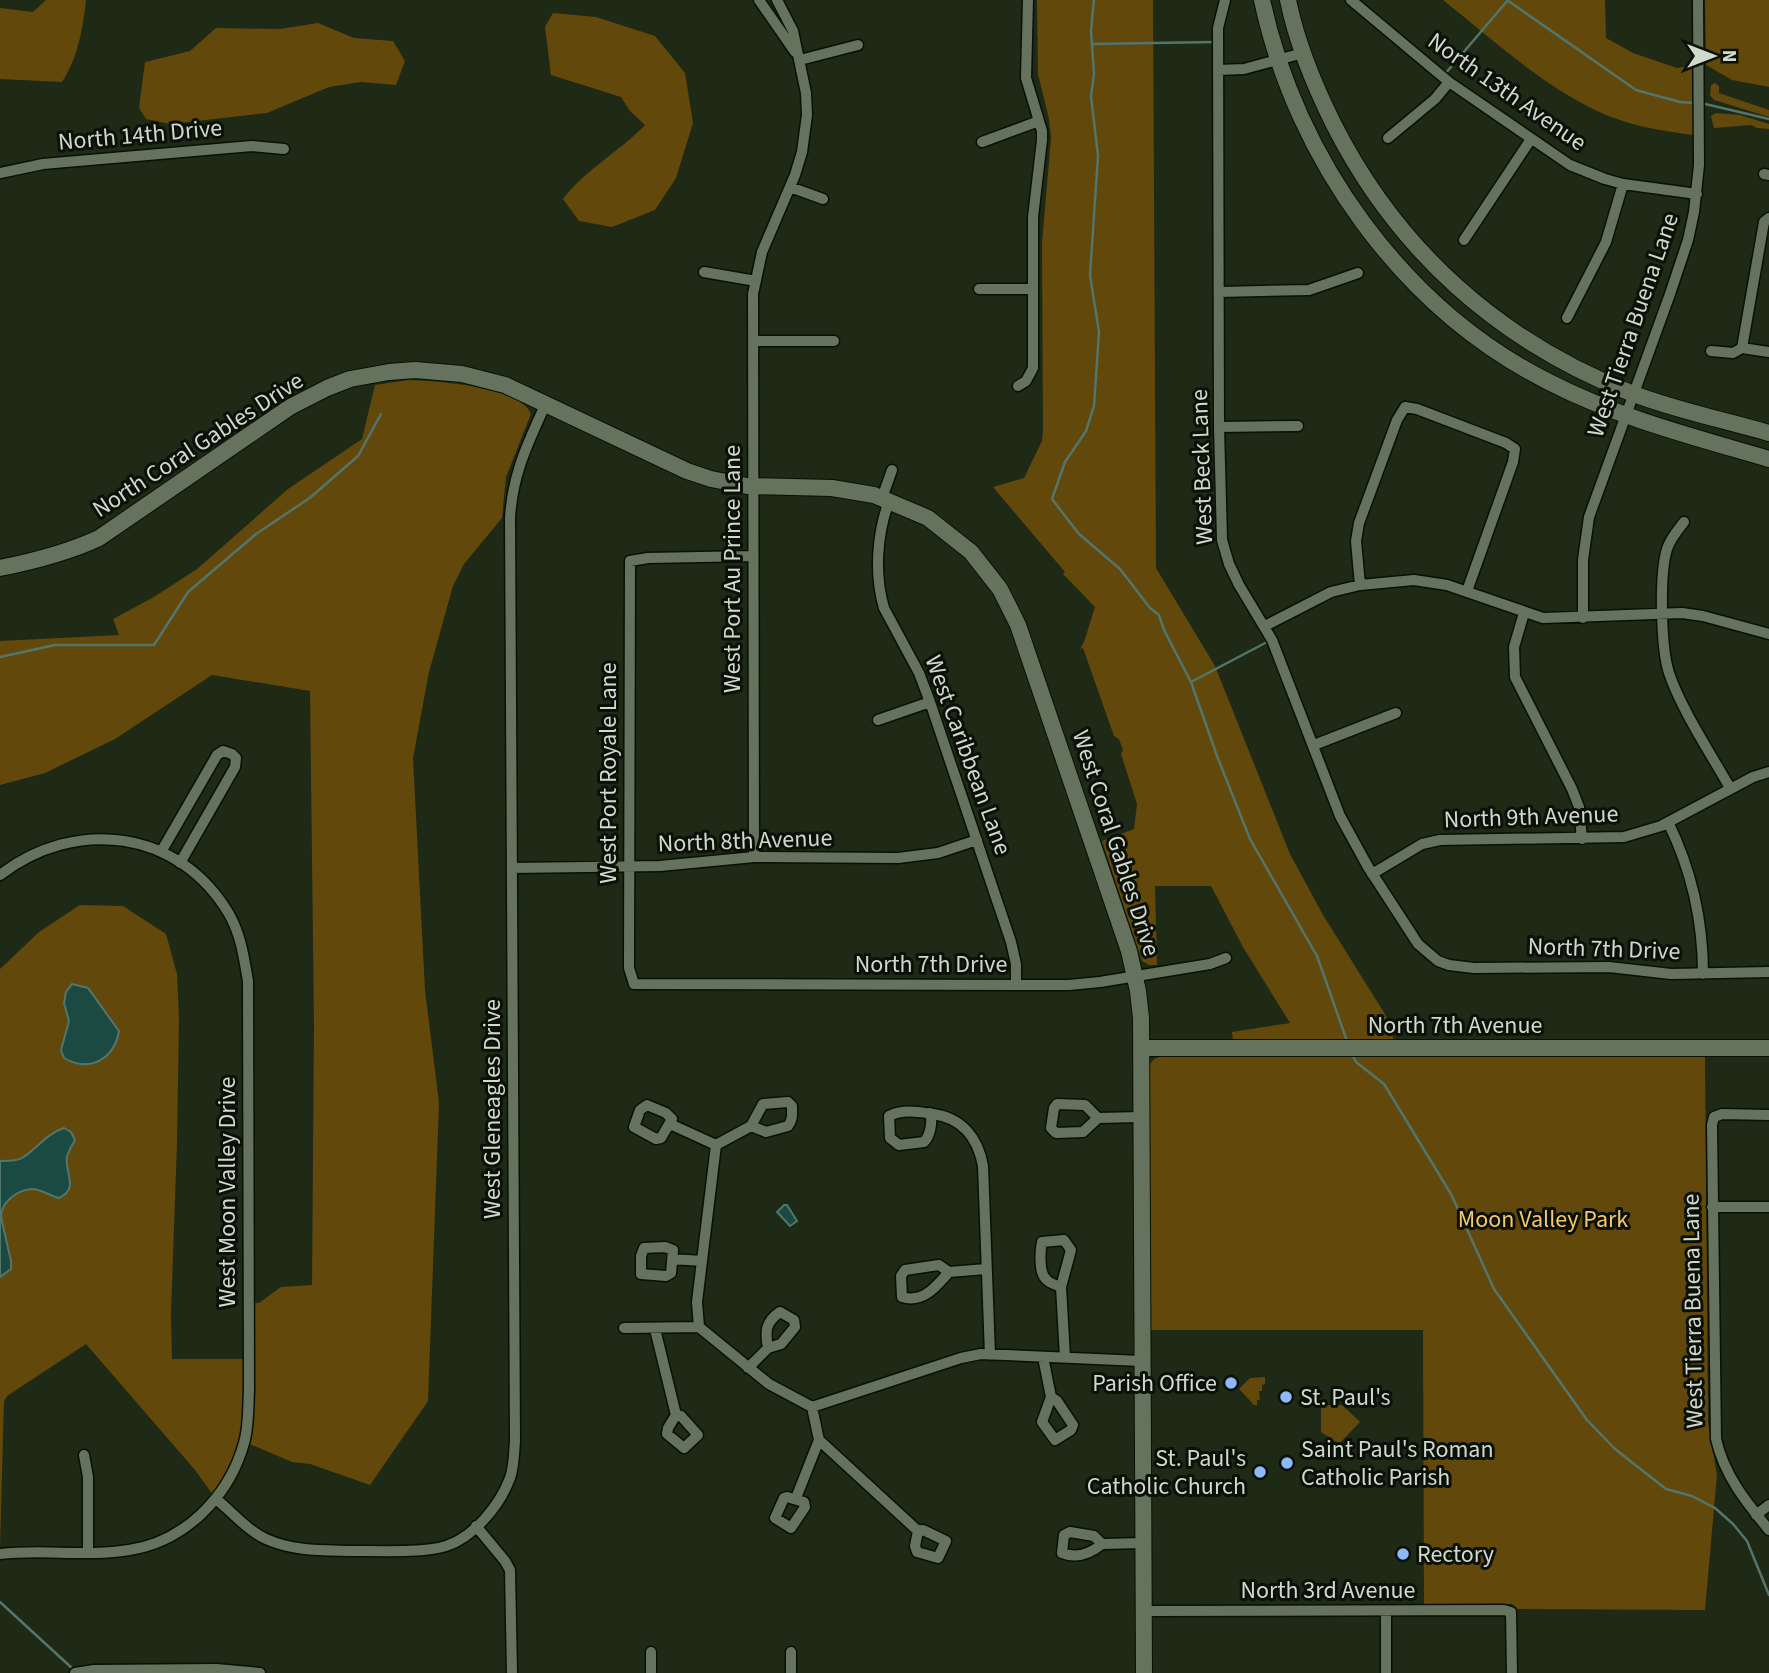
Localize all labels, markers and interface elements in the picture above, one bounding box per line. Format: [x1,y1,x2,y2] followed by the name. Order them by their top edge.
[1678,21,1748,91] north arrow
[1421,24,1593,160] street label: North 13th Avenue
[1715,50,1742,62] text: N
[56,110,224,160] street label: North 14th Drive
[1578,208,1688,442] street label: West Tierra Buena Lane
[86,363,310,527] street label: North Coral Gables Drive
[1182,389,1222,545] street label: West Beck Lane
[715,445,750,693] street label: West Port Au Prince Lane
[916,650,1020,860] street label: West Caribbean Lane
[591,662,626,884] street label: West Port Royale Lane
[1063,725,1169,961] street label: West Coral Gables Drive
[1443,796,1619,838] street label: North 9th Avenue
[657,820,833,862] street label: North 8th Avenue
[1527,929,1681,969] street label: North 7th Drive
[855,947,1007,982] street label: North 7th Drive
[475,999,510,1219] street label: West Gleneagles Drive
[1368,1008,1542,1043] street label: North 7th Avenue
[210,1077,245,1307] street label: West Moon Valley Drive
[1673,1193,1713,1429] street label: West Tierra Buena Lane
[1458,1202,1628,1237] park label: Moon Valley Park
[1092,1366,1217,1401] place label: Parish Office
[1223,1375,1239,1391] marker: Parish Office
[1300,1380,1391,1415] place label: St. Paul's
[1278,1389,1294,1405] marker: St. Paul's
[1301,1432,1494,1495] place label: Saint Paul's Roman Catholic Parish
[1087,1441,1246,1504] place label: St. Paul's Catholic Church
[1279,1455,1295,1471] marker: Saint Paul's Roman Catholic Parish
[1252,1464,1268,1480] marker: St. Paul's Catholic Church
[1417,1537,1494,1572] place label: Rectory
[1395,1546,1411,1562] marker: Rectory
[1241,1573,1415,1608] street label: North 3rd Avenue

